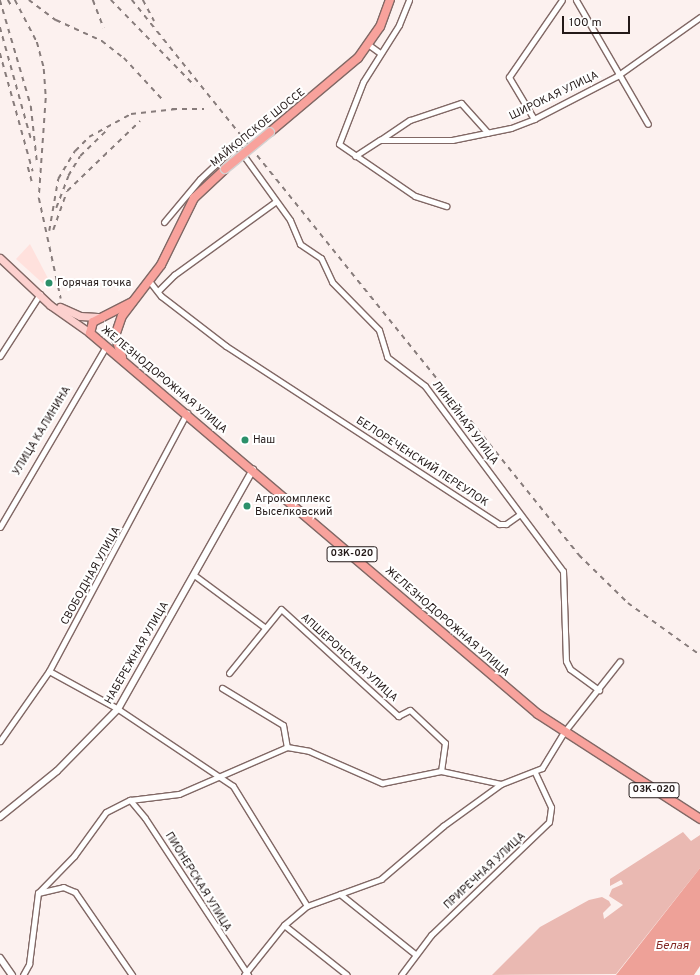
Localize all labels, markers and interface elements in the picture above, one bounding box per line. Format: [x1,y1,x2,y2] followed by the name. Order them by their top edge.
[564,8,632,34] scale bar
[569,15,602,31] text: 100 m
[507,69,601,123] street label: ШИРОКАЯ УЛИЦА
[208,86,308,170] street label: МАЙКОПСКОЕ ШОССЕ
[57,276,131,290] place label: Горячая точка
[44,278,54,288] marker: Горячая точка
[98,323,230,437] street label: ЖЕЛЕЗНОДОРОЖНАЯ УЛИЦА
[429,378,501,468] street label: ЛИНЕЙНАЯ УЛИЦА
[10,384,74,478] street label: УЛИЦА КАЛИНИНА
[353,414,491,510] street label: БЕЛОРЕЧЕНСКИЙ ПЕРЕУЛОК
[253,433,275,447] place label: Наш
[240,435,250,445] marker: Наш
[255,493,333,519] place label: Агрокомплекс Выселковский
[242,501,252,511] marker: Агрокомплекс Выселковский
[58,525,124,627] street label: СВОБОДНАЯ УЛИЦА
[326,546,378,562] road number: 03К-020
[382,564,512,680] street label: ЖЕЛЕЗНОДОРОЖНАЯ УЛИЦА
[102,599,172,707] street label: НАБЕРЕЖНАЯ УЛИЦА
[298,611,400,705] street label: АПШЕРОНСКАЯ УЛИЦА
[628,782,680,798] road number: 03К-020
[162,830,234,934] street label: ПИОНЕРСКАЯ УЛИЦА
[441,830,529,912] street label: ПРИРЕЧНАЯ УЛИЦА
[655,940,689,954] water label: Белая

